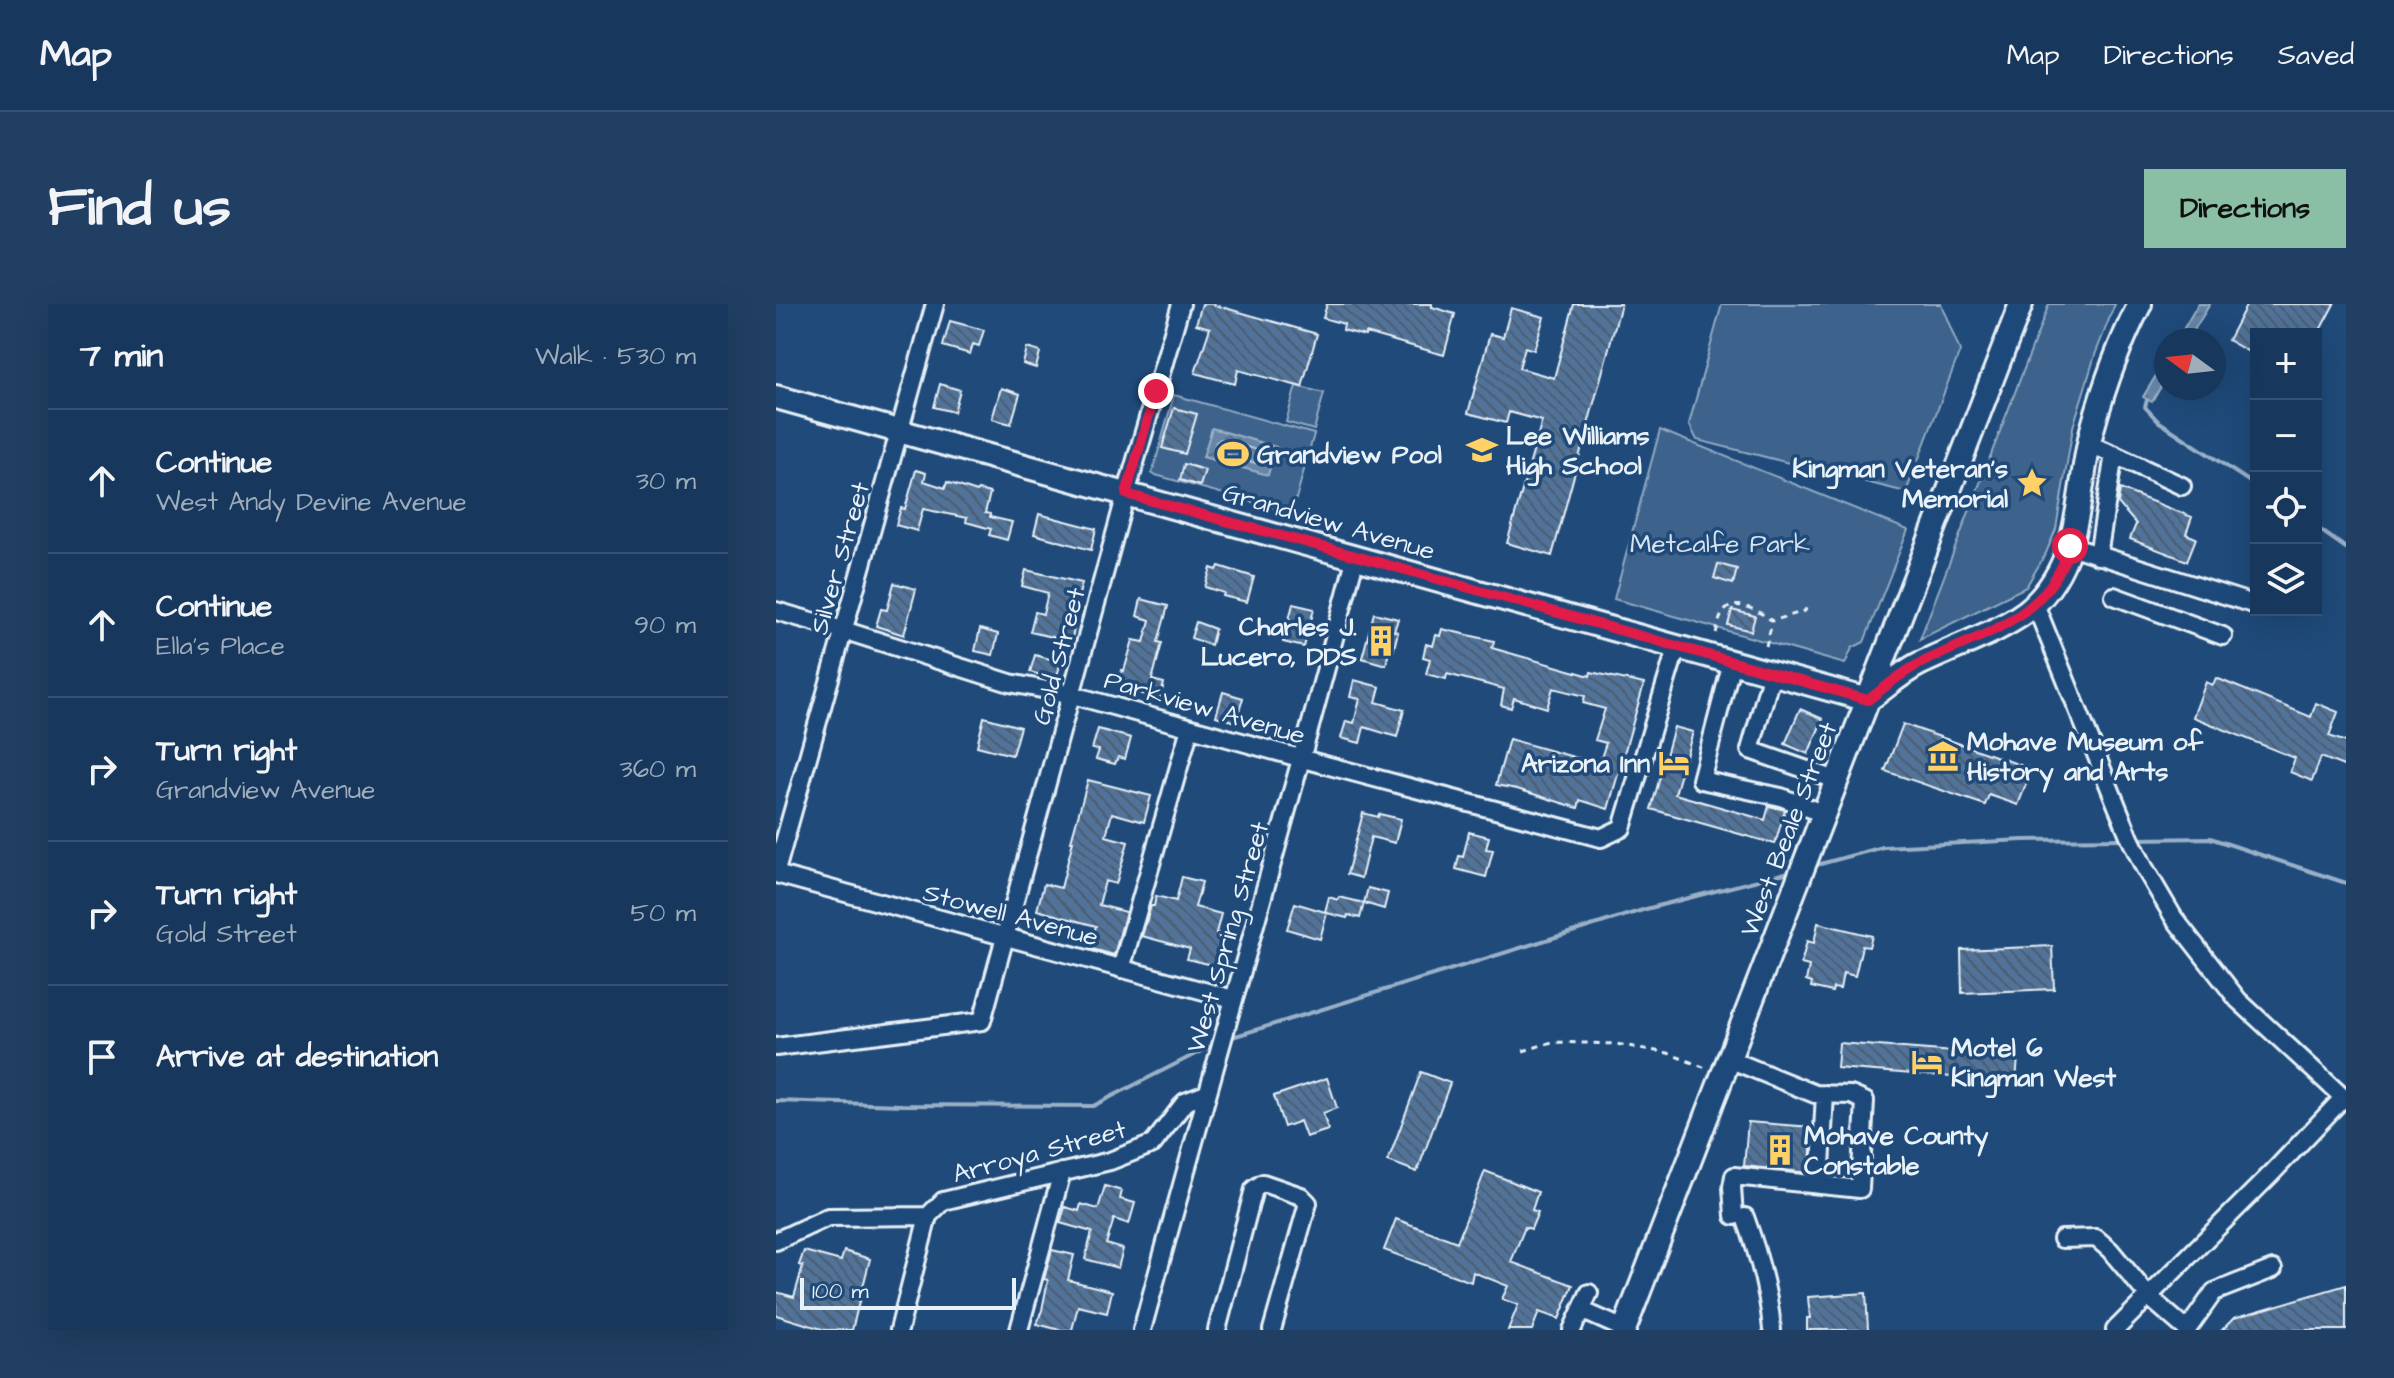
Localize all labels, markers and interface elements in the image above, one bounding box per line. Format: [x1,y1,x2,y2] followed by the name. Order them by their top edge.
[40,29,112,81] text: Map
[2007,36,2060,75] text: Map
[2104,36,2234,75] text: Directions
[2278,36,2354,75] text: Saved
[48,169,231,247] text: Find us
[2144,169,2346,248] button: Directions
[2154,328,2226,400] north arrow
[2250,328,2322,616] map controls
[2250,328,2322,400] button: +
[80,332,163,380] text: 7 min
[535,338,696,374] text: Walk · 530 m
[1138,373,1174,409] route end
[2250,400,2322,472] button: −
[1506,418,1650,487] place label: Lee Williams High School
[1465,433,1499,467] school or university icon: Lee Williams High School
[1216,437,1250,471] sports icon: Grandview Pool
[1257,437,1442,473] place label: Grandview Pool
[156,442,272,484] text: Continue
[1792,451,2008,517] place label: Kingman Veteran's Memorial
[80,459,124,503] icon: ahead
[636,463,696,499] text: 30 m
[2015,466,2049,500] place icon: Kingman Veteran's Memorial
[2250,472,2322,544] button: locate
[1218,474,1439,569] street label: Grandview Avenue
[801,477,879,639] street label: Silver Street
[156,484,466,520] text: West Andy Devine Avenue
[1630,526,1810,562] park label: Metcalfe Park
[2052,528,2088,564] route start
[2250,544,2322,616] button: layers
[1023,583,1095,729] street label: Gold Street
[156,586,272,628] text: Continue
[80,603,124,647] icon: ahead
[634,607,696,643] text: 90 m
[1201,609,1357,675] place label: Charles J. Lucero, DDS
[1364,624,1398,658] building icon: Charles J. Lucero, DDS
[156,628,285,664] text: Ella's Place
[1100,662,1309,754] street label: Parkview Avenue
[1731,716,1847,942] street label: West Beale Street
[1967,724,2203,793] place label: Mohave Museum of History and Arts
[156,730,297,772] text: Turn right
[1926,739,1960,773] museum icon: Mohave Museum of History and Arts
[1521,746,1650,782] place label: Arizona Inn
[1657,746,1691,780] hotel icon: Arizona Inn
[80,747,124,791] icon: right
[619,751,696,787] text: 360 m
[156,772,375,808] text: Grandview Avenue
[1178,817,1280,1058] street label: West Spring Street
[156,874,297,916] text: Turn right
[919,874,1102,956] street label: Stowell Avenue
[80,891,124,935] icon: right
[631,895,696,931] text: 50 m
[156,916,297,952] text: Gold Street
[1951,1030,2117,1099] place label: Motel 6 Kingman West
[80,1035,124,1079] icon: arrive
[156,1036,438,1078] text: Arrive at destination
[1910,1045,1944,1079] hotel icon: Motel 6 Kingman West
[949,1111,1131,1194] street label: Arroya Street
[1804,1118,1989,1184] place label: Mohave County Constable
[1763,1133,1797,1167] building icon: Mohave County Constable
[800,1274,1016,1310] scale bar
[812,1276,869,1307] text: 100 m

